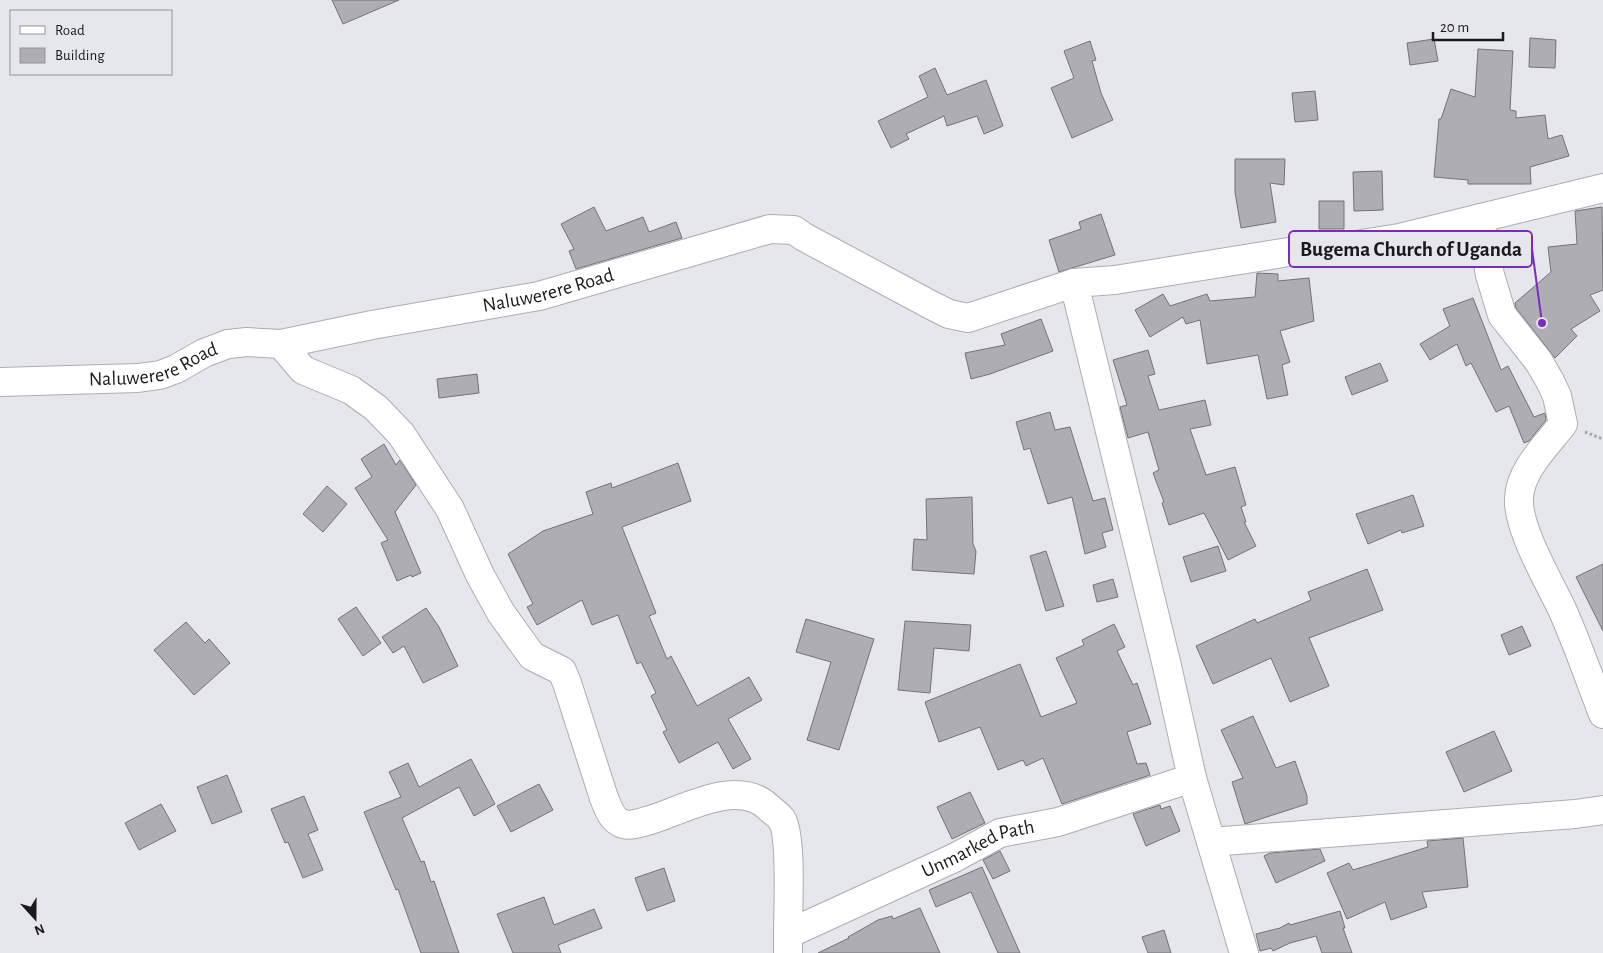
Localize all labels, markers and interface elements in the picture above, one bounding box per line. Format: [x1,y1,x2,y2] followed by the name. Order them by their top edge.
[10,10,172,75] legend
[1433,10,1503,42] scale bar
[1440,20,1469,35] text: 20 m
[55,23,85,38] text: Road
[55,48,105,63] text: Building
[1289,231,1532,267] callout: Bugema Church of Uganda
[1300,239,1522,260] text: Bugema Church of Uganda
[481,265,616,316] street label: Naluwerere Road
[88,339,220,389] street label: Naluwerere Road
[919,817,1036,881] street label: Unmarked Path
[10,893,60,943] north arrow
[32,921,46,937] text: N

